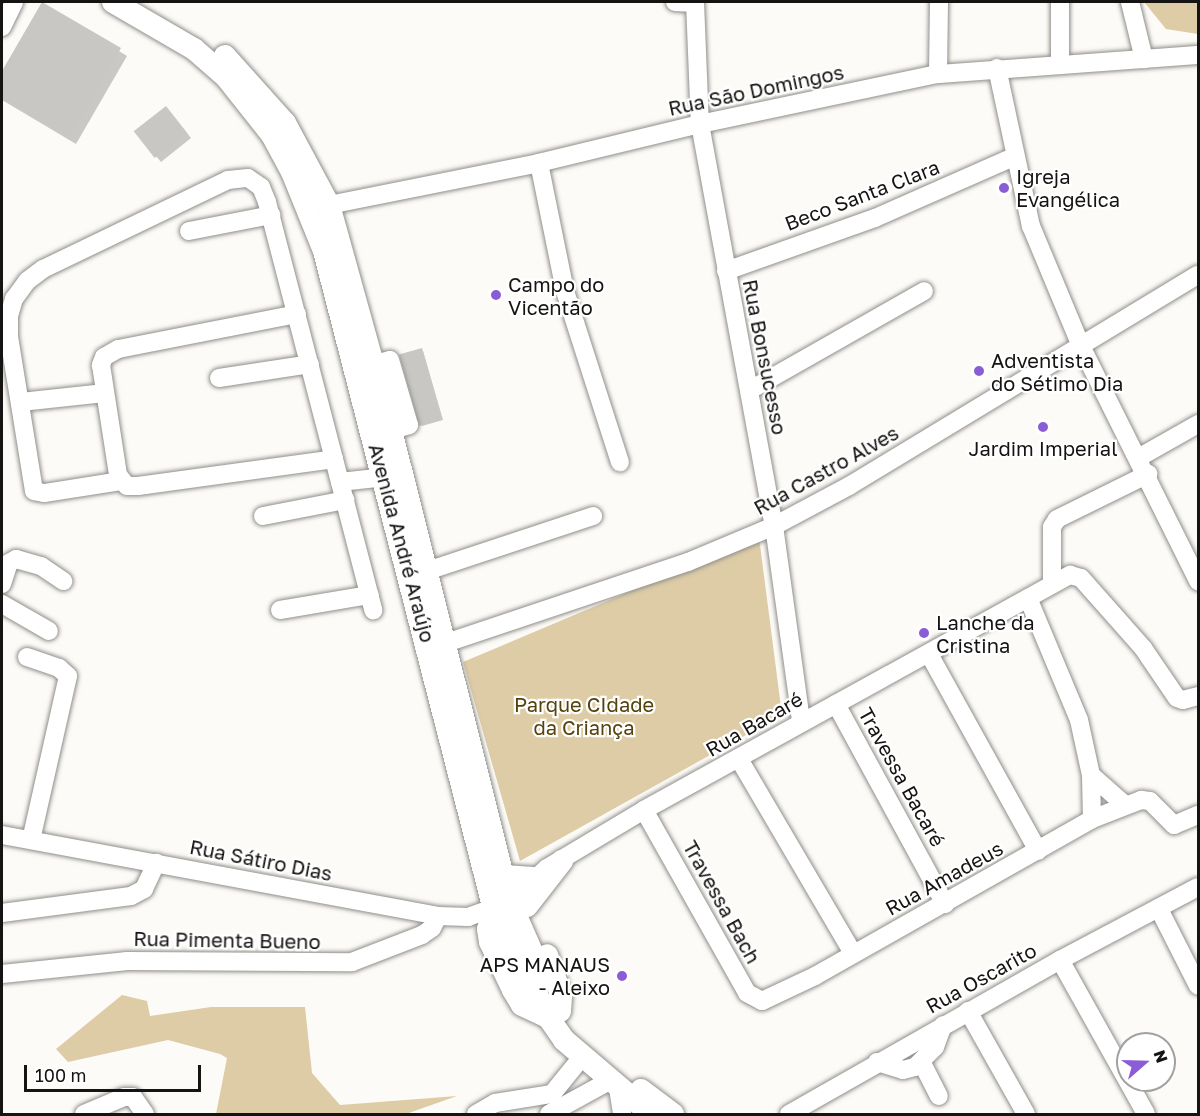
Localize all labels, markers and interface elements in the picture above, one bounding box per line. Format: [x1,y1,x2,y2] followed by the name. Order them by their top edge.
[666,60,846,120] street label: Rua São Domingos
[781,154,943,236] street label: Beco Santa Clara
[1016,164,1120,211] place label: Igreja Evangélica
[997,181,1011,195] marker: Igreja Evangélica
[508,272,604,319] place label: Campo do Vicentão
[738,277,792,437] street label: Rua Bonsucesso
[489,288,503,302] marker: Campo do Vicentão
[991,348,1123,395] place label: Adventista do Sétimo Dia
[972,364,986,378] marker: Adventista do Sétimo Dia
[749,420,903,520] street label: Rua Castro Alves
[1036,420,1050,434] marker: Jardim Imperial
[968,436,1118,460] place label: Jardim Imperial
[364,441,440,645] street label: Avenida André Araújo
[936,610,1035,657] place label: Lanche da Cristina
[917,626,931,640] marker: Lanche da Cristina
[701,687,807,761] street label: Rua Bacaré
[514,692,654,739] park label: Parque CIdade da Criança
[854,703,950,851] street label: Travessa Bacaré
[188,834,334,886] street label: Rua Sátiro Dias
[678,836,766,968] street label: Travessa Bach
[881,836,1007,920] street label: Rua Amadeus
[133,926,321,954] street label: Rua Pimenta Bueno
[922,938,1040,1018] street label: Rua Oscarito
[480,952,610,999] place label: APS MANAUS - Aleixo
[615,969,629,983] marker: APS MANAUS - Aleixo
[1116,1032,1176,1092] north arrow
[1150,1047,1173,1066] text: N
[27,1053,204,1091] scale bar
[35,1064,86,1086] text: 100 m

